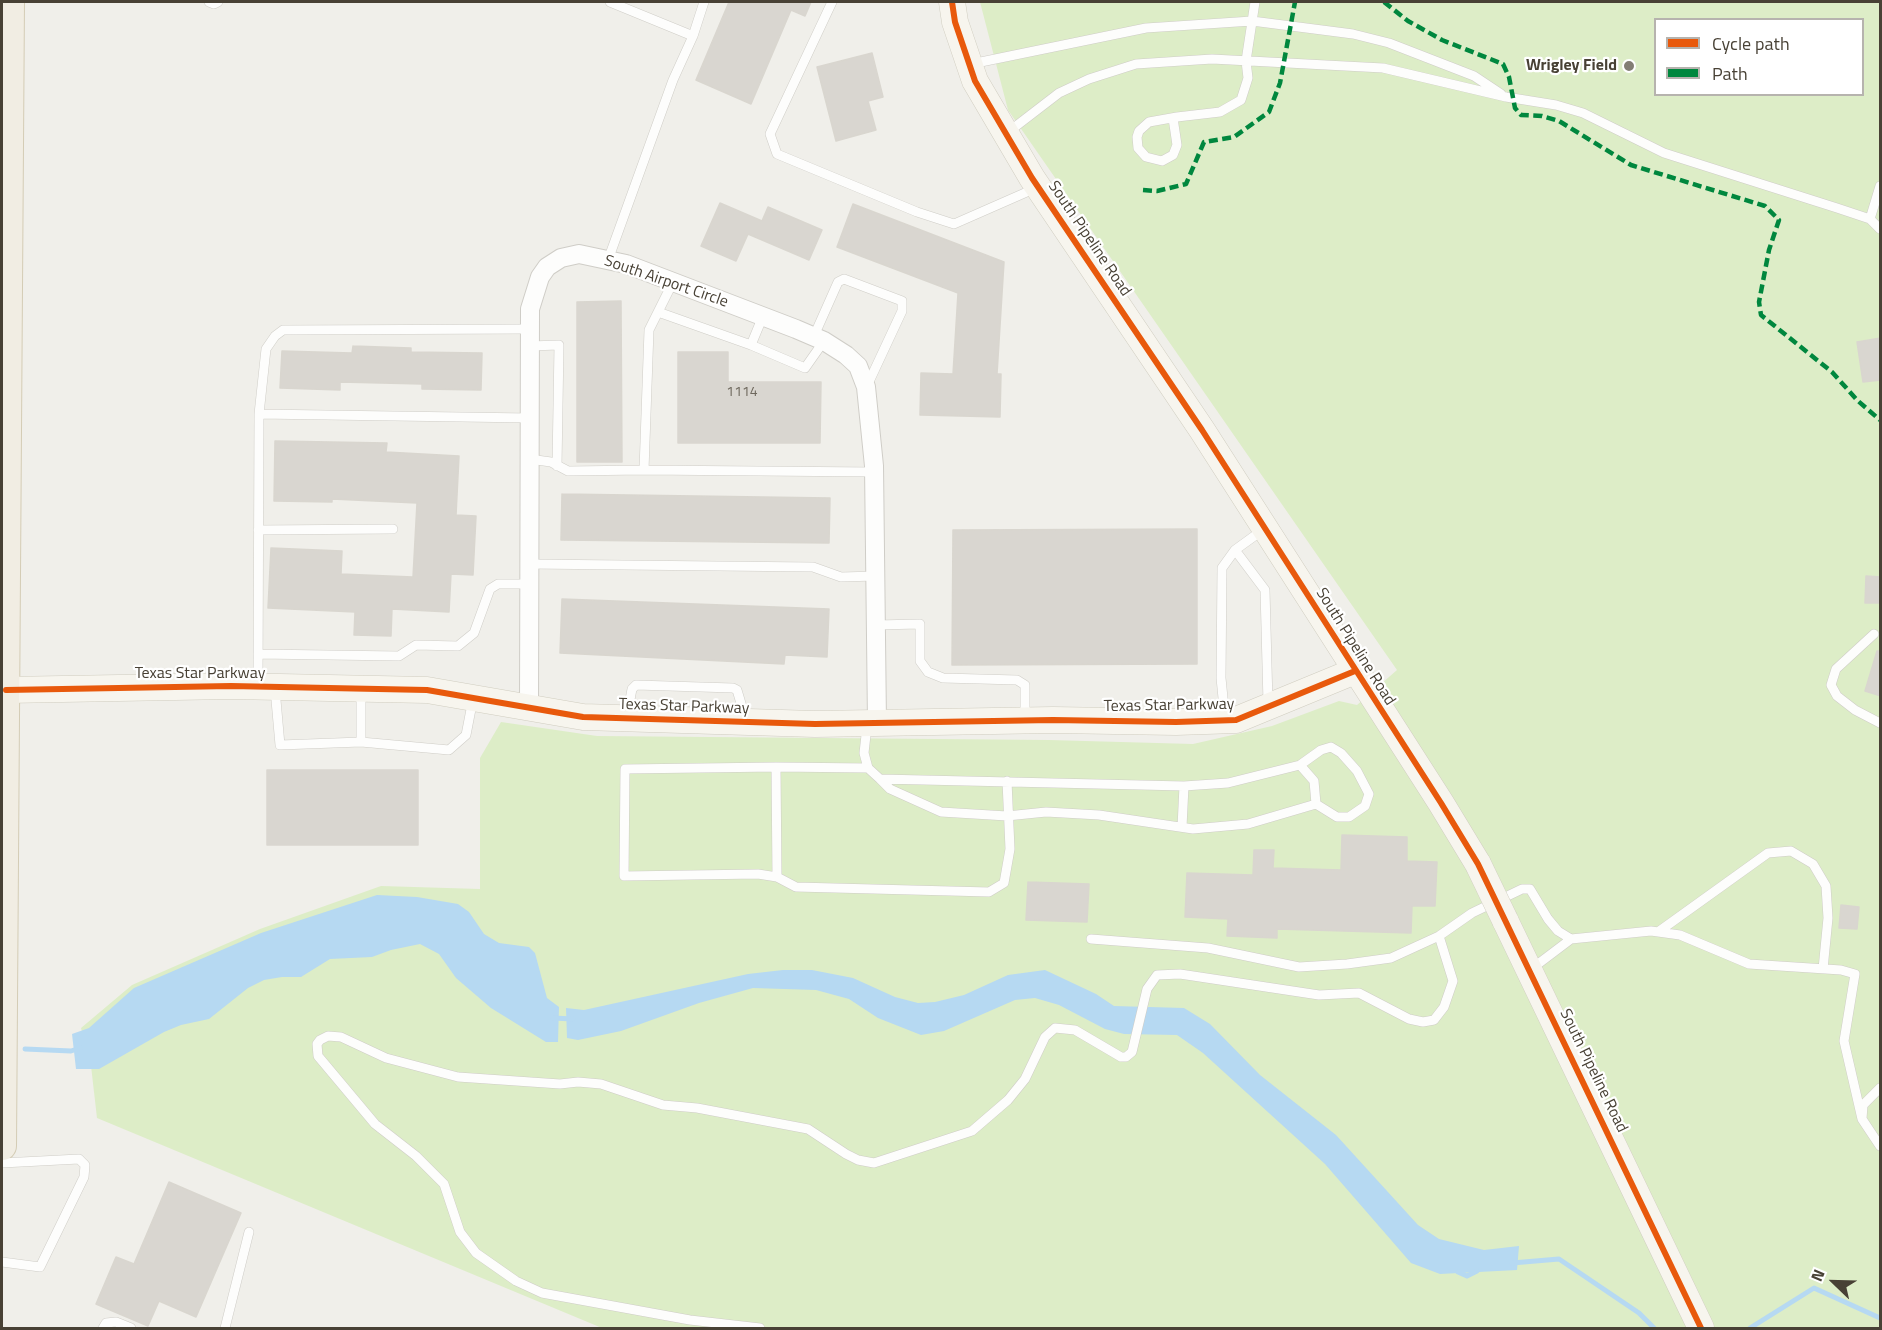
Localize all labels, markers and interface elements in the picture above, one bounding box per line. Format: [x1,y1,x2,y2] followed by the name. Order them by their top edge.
[1654,18,1864,96] legend
[1712,30,1790,57] text: Cycle path
[1526,56,1617,76] place label: Wrigley Field
[1622,59,1636,73] marker: Wrigley Field
[1712,60,1748,87] text: Path
[1043,178,1135,300] street label: South Pipeline Road
[602,252,730,312] street label: South Airport Circle
[726,385,758,401] house number: 1114
[1311,585,1399,709] street label: South Pipeline Road
[135,664,265,684] street label: Texas Star Parkway
[618,695,750,719] street label: Texas Star Parkway
[1103,695,1235,717] street label: Texas Star Parkway
[1555,1006,1631,1136] street label: South Pipeline Road
[1804,1252,1864,1312] north arrow
[1804,1265,1831,1285] text: N

